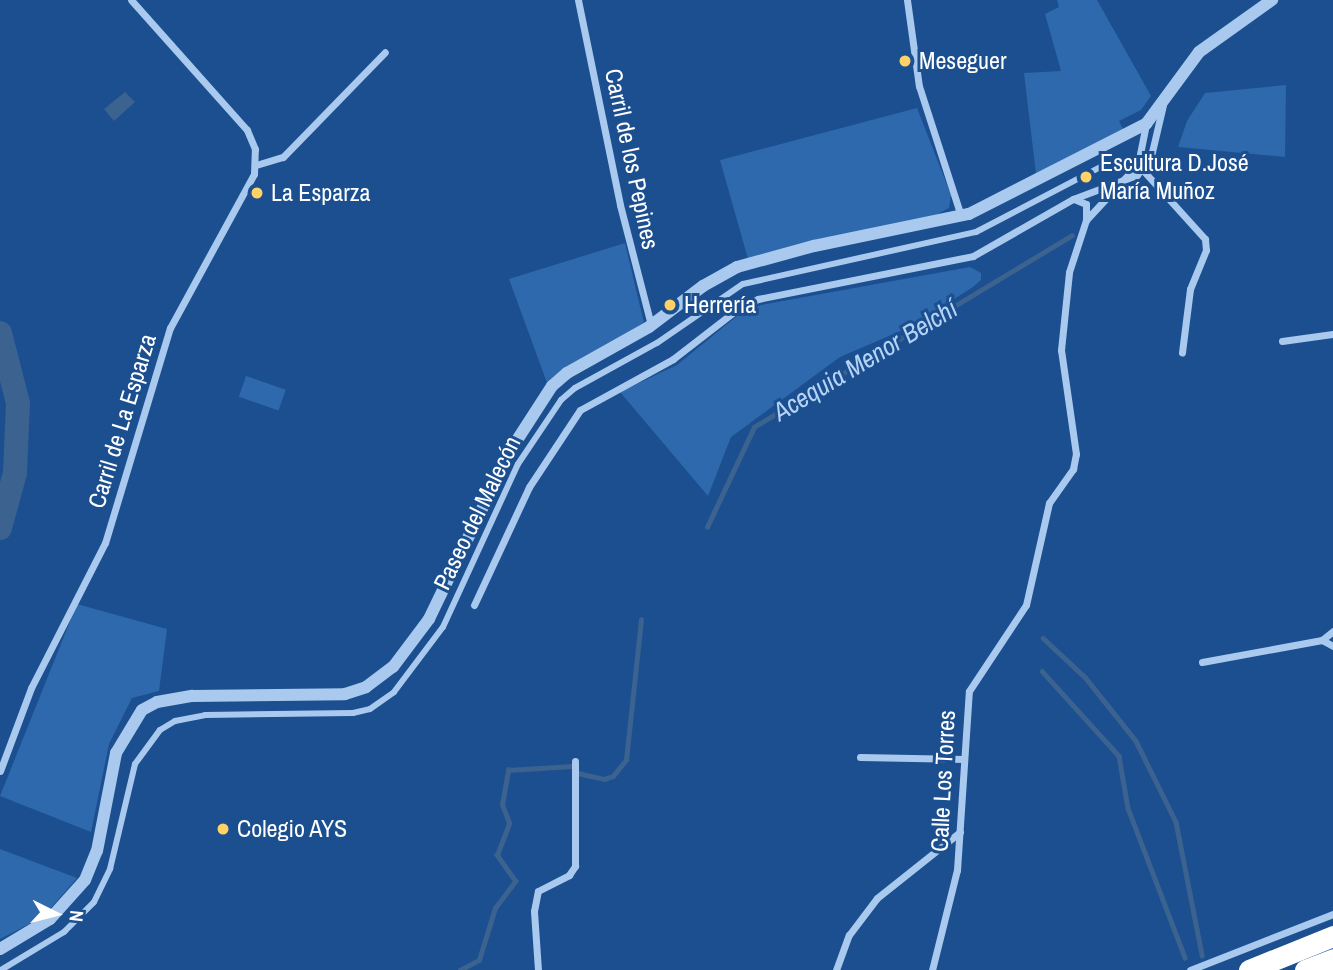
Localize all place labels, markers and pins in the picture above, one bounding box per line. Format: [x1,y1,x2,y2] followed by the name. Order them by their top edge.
[919,47,1007,75] place label: Meseguer
[897,53,913,69] marker: Meseguer
[1100,149,1249,205] place label: Escultura D.José María Muñoz
[1078,169,1094,185] marker: Escultura D.José María Muñoz
[271,179,371,207] place label: La Esparza
[249,185,265,201] marker: La Esparza
[684,291,756,319] place label: Herrería
[662,297,678,313] marker: Herrería
[237,815,348,843] place label: Colegio AYS
[215,821,231,837] marker: Colegio AYS

